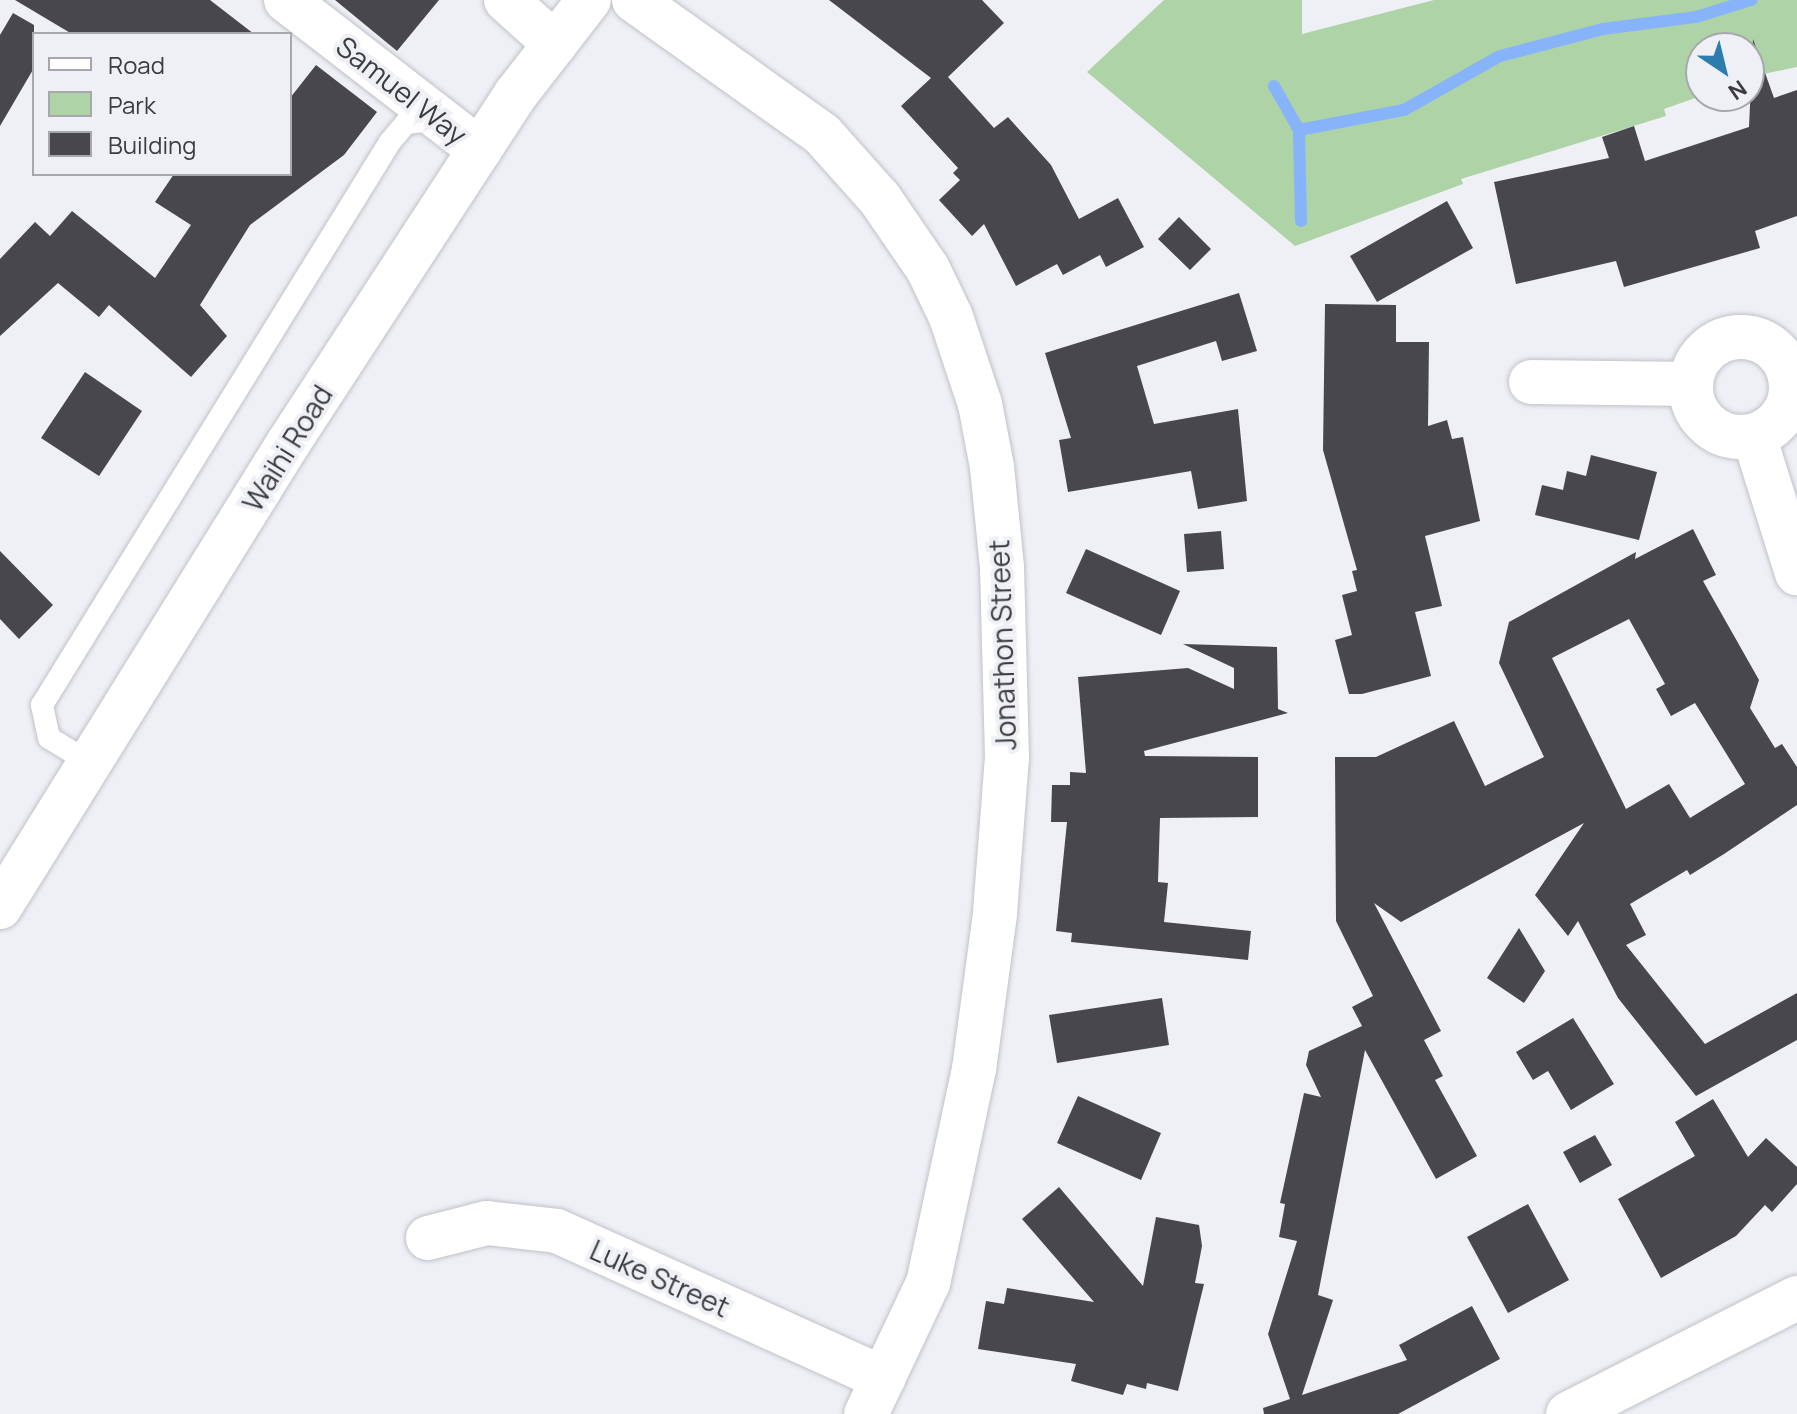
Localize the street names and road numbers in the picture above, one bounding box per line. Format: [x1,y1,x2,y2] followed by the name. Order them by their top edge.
[330,29,474,151] street label: Samuel Way
[235,379,339,517] street label: Waihi Road
[982,539,1022,751] street label: Jonathon Street
[585,1232,735,1324] street label: Luke Street

